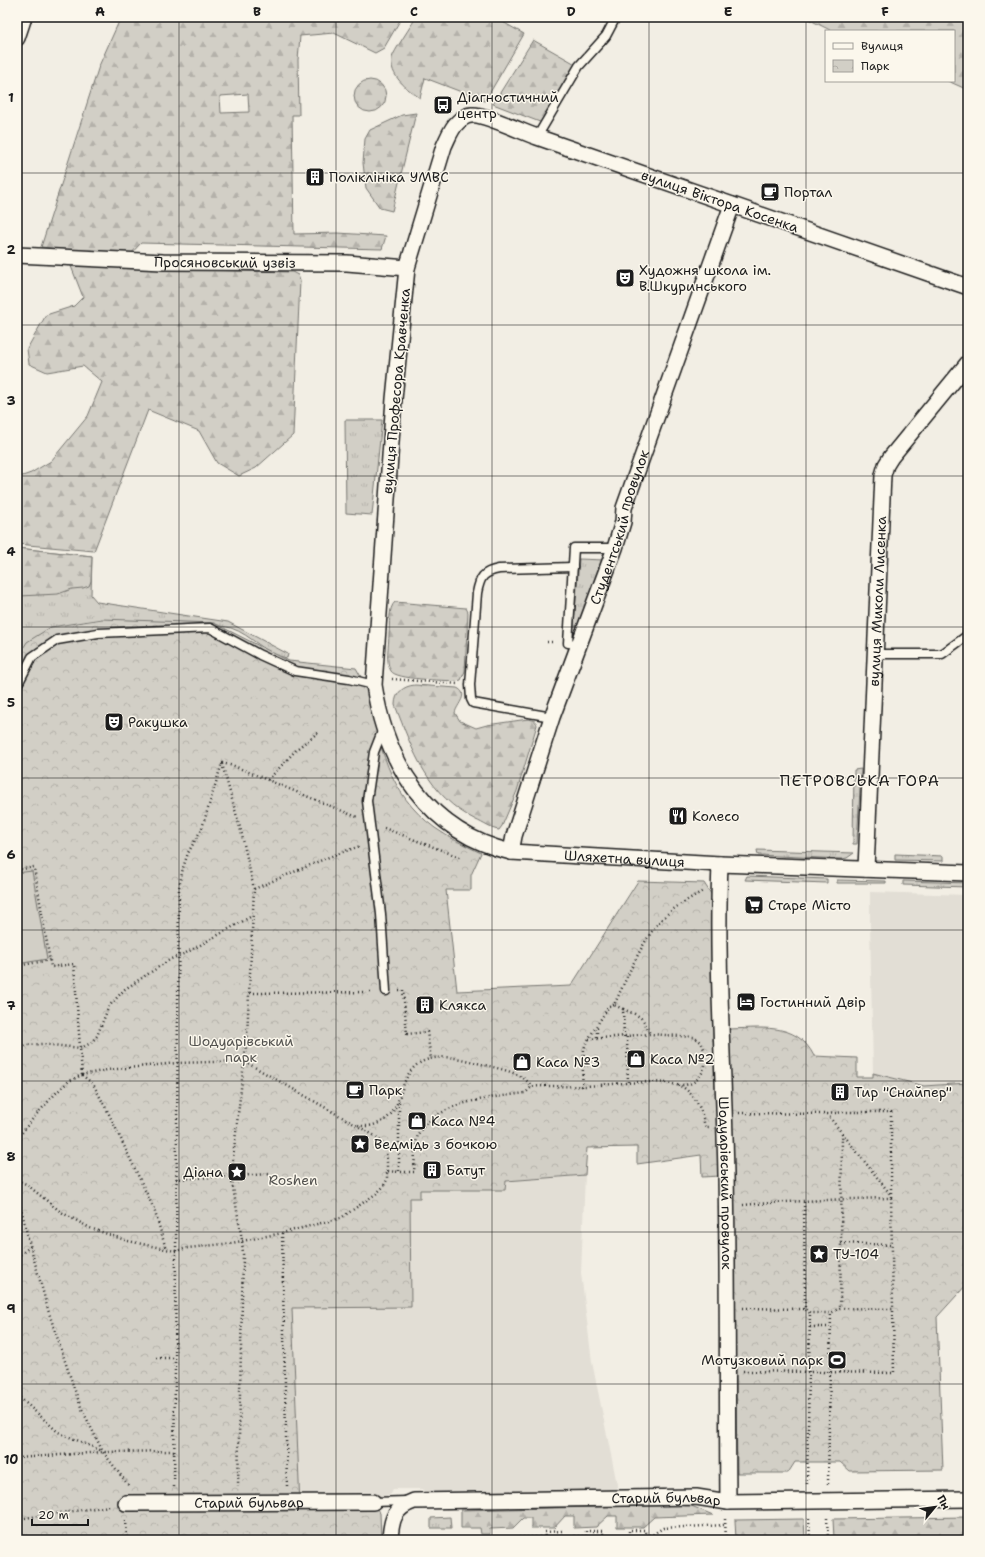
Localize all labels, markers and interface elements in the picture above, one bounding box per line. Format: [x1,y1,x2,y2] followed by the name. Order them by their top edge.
[95,3,105,20] text: A
[253,3,261,20] text: B
[410,3,418,20] text: C
[566,3,576,20] text: D
[724,3,733,20] text: E
[881,3,889,20] text: F
[825,30,955,82] legend
[861,38,903,54] text: Вулиця
[861,58,890,74] text: Парк
[457,88,559,122] place label: Діагностичний центр
[8,89,14,106] text: 1
[432,94,454,116] bus stop icon: Діагностичний центр
[304,166,326,188] building icon: Поліклініка УМВС
[639,166,801,237] street label: вулиця Віктора Косенка
[329,168,449,186] place label: Поліклініка УМВС
[759,181,781,203] cafe icon: Портал
[784,183,833,201] place label: Портал
[6,241,16,258] text: 2
[154,253,296,272] street label: Просяновський узвіз
[639,261,771,295] place label: Художня школа ім. В.Шкуринського
[614,267,636,289] theatre icon: Художня школа ім. В.Шкуринського
[378,287,414,495] street label: вулиця Професора Кравченка
[6,392,16,409] text: 3
[586,447,653,607] street label: Студентський провулок
[865,515,890,687] street label: вулиця Миколи Лисенка
[6,543,16,560] text: 4
[7,694,15,711] text: 5
[103,711,125,733] theatre icon: Ракушка
[128,713,188,731] place label: Ракушка
[780,770,940,791] district label: ПЕТРОВСЬКА ГОРА
[667,805,689,827] restaurant icon: Колесо
[692,807,740,825] place label: Колесо
[6,846,16,863] text: 6
[564,846,685,871] street label: Шляхетна вулиця
[743,894,765,916] supermarket icon: Старе Місто
[768,896,851,914] place label: Старе Місто
[735,991,757,1013] hotel icon: Гостинний Двір
[760,993,866,1011] place label: Гостинний Двір
[414,994,436,1016] building icon: Клякса
[439,996,486,1014] place label: Клякса
[6,997,16,1014] text: 7
[189,1032,293,1066] park label: Шодуарівський парк
[625,1048,647,1070] shop icon: Каса №2
[650,1050,714,1068] place label: Каса №2
[511,1051,533,1073] shop icon: Каса №3
[536,1053,600,1071] place label: Каса №3
[344,1079,366,1101] cafe icon: Парк
[369,1081,403,1099] place label: Парк
[829,1081,851,1103] building icon: Тир "Снайпер"
[854,1083,952,1101] place label: Тир "Снайпер"
[715,1096,736,1270] street label: Шодуарівський провулок
[406,1110,428,1132] shop icon: Каса №4
[431,1112,496,1130] place label: Каса №4
[349,1133,371,1155] place icon: Ведмідь з бочкою
[374,1135,497,1153] place label: Ведмідь з бочкою
[6,1148,16,1165] text: 8
[421,1159,443,1181] building icon: Батут
[226,1161,248,1183] place icon: Діана
[446,1161,486,1179] place label: Батут
[183,1163,223,1181] place label: Діана
[268,1171,318,1189] park label: Roshen
[808,1243,830,1265] place icon: ТУ-104
[833,1245,879,1263] place label: ТУ-104
[6,1300,16,1317] text: 9
[826,1349,848,1371] sports icon: Мотузковий парк
[701,1351,824,1369] place label: Мотузковий парк
[4,1451,18,1468] text: 10
[915,1487,955,1527] north arrow
[611,1488,722,1510] street label: Старий бульвар
[933,1492,953,1512] text: Пн
[194,1493,304,1512] street label: Старий бульвар
[32,1501,88,1527] scale bar
[38,1507,69,1523] text: 20 m

